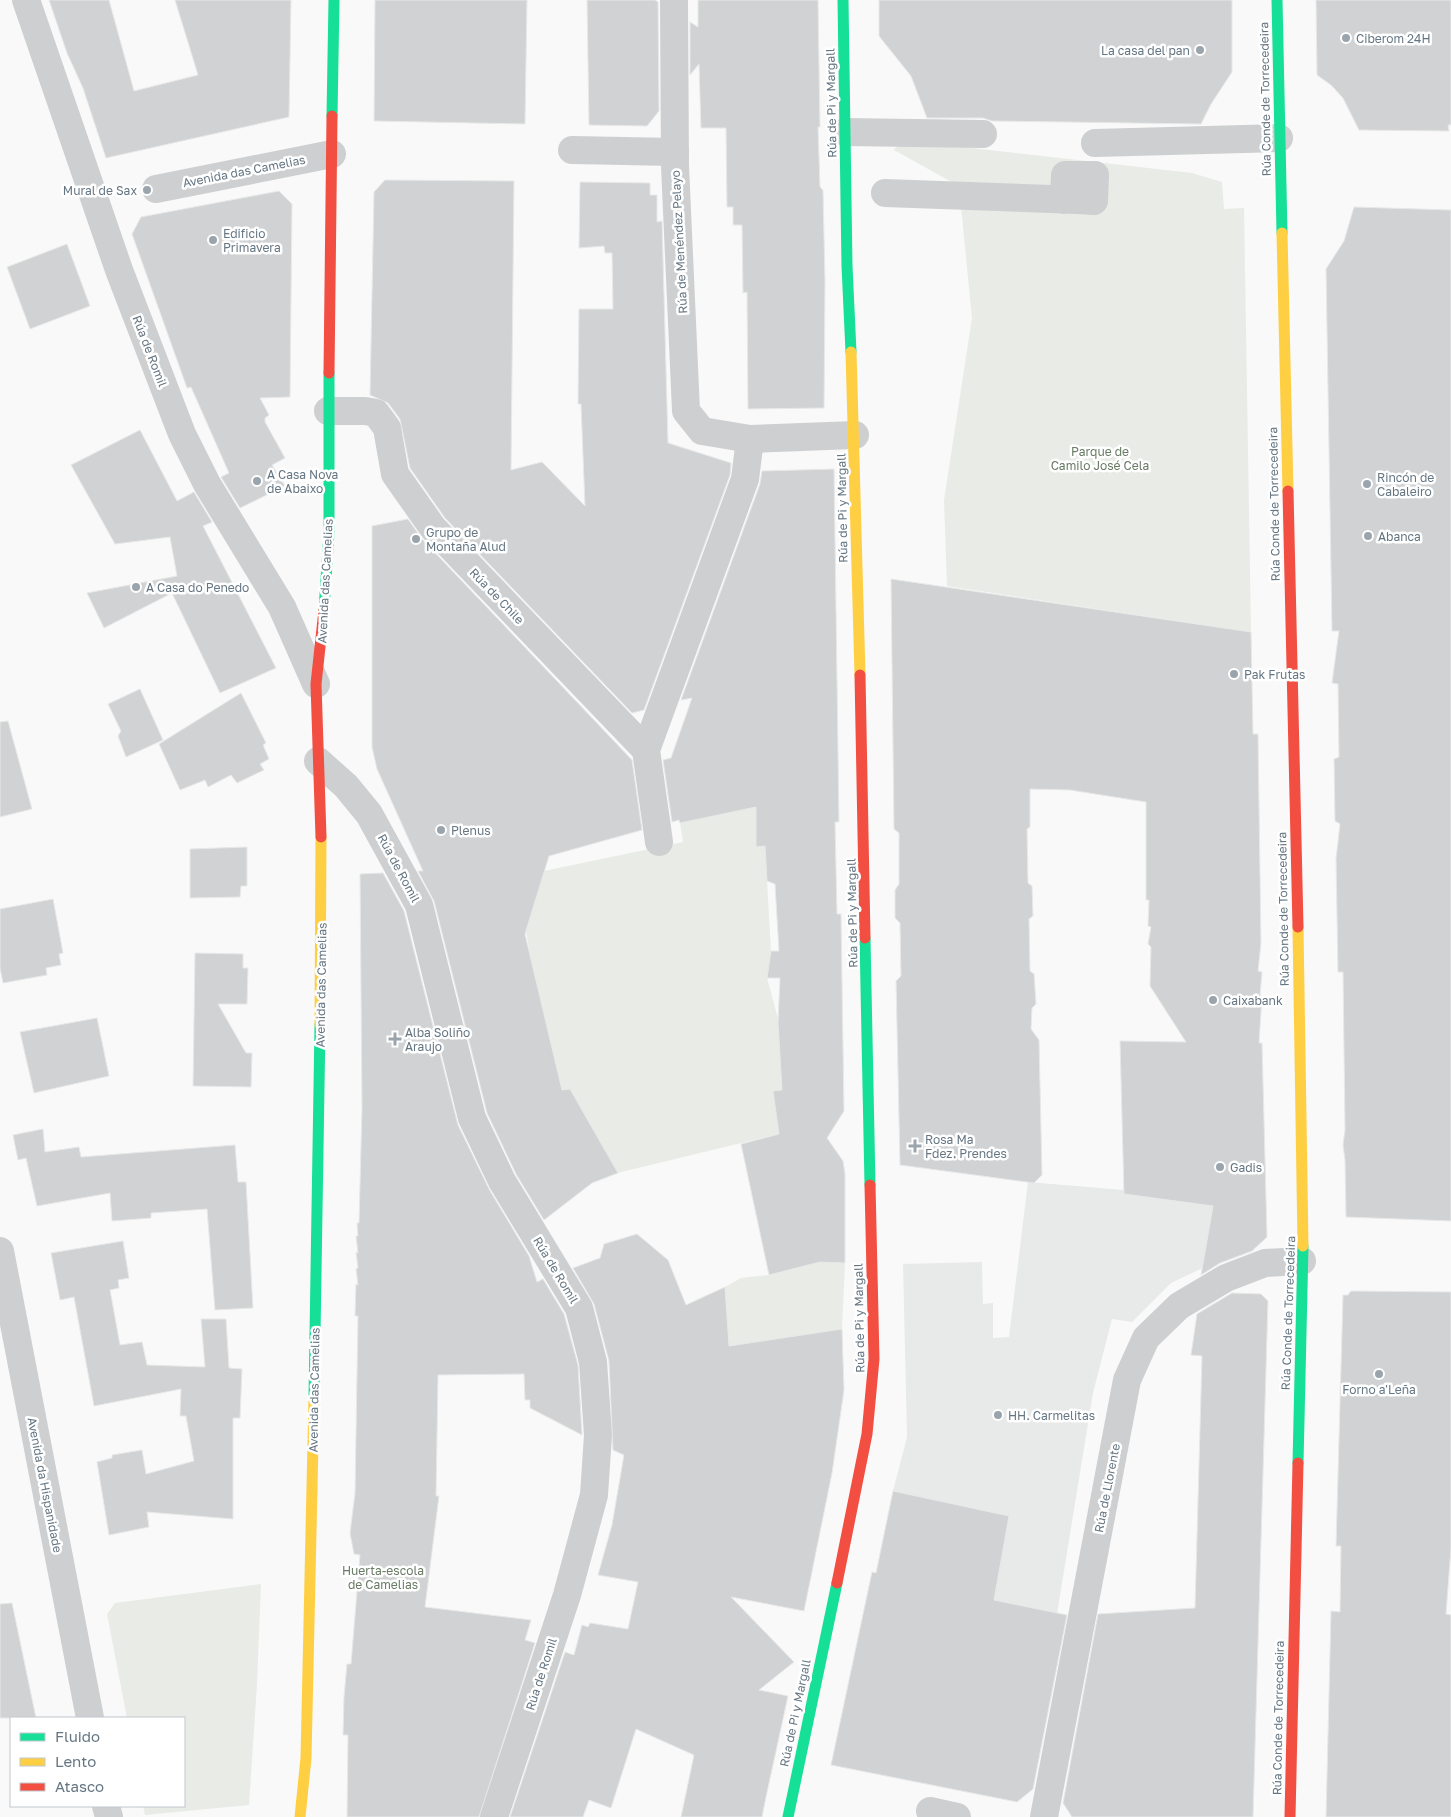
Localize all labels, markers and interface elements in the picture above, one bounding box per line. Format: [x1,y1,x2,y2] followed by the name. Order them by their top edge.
[1256,22,1274,176] street label: Rúa Conde de Torrecedeira
[1356,31,1431,46] place label: Ciberom 24H
[1340,32,1352,44] marker: Ciberom 24H
[1101,43,1190,58] place label: La casa del pan
[1194,44,1206,56] marker: La casa del pan
[823,48,839,158] street label: Rúa de Pi y Margall
[181,152,307,190] street label: Avenida das Camelias
[668,170,690,314] street label: Rúa de Menéndez Pelayo
[63,183,137,198] place label: Mural de Sax
[141,184,153,196] marker: Mural de Sax
[223,226,281,255] place label: Edificio Primavera
[207,234,219,246] marker: Edificio Primavera
[130,313,171,389] street label: Rúa de Romil
[1265,427,1283,581] street label: Rúa Conde de Torrecedeira
[1051,444,1149,473] park label: Parque de Camilo José Cela
[834,453,850,563] street label: Rúa de Pi y Margall
[267,467,338,496] place label: A Casa Nova de Abaixo
[1377,470,1434,499] place label: Rincón de Cabaleiro
[251,475,263,487] marker: A Casa Nova de Abaixo
[1361,478,1373,490] marker: Rincón de Cabaleiro
[314,518,336,644] street label: Avenida das Camelias
[426,525,506,554] place label: Grupo de Montaña Alud
[1378,529,1421,544] place label: Abanca
[1362,530,1374,542] marker: Abanca
[410,533,422,545] marker: Grupo de Montaña Alud
[467,565,527,627] street label: Rúa de Chile
[146,580,249,595] place label: A Casa do Penedo
[130,581,142,593] marker: A Casa do Penedo
[1244,667,1305,682] place label: Pak Frutas
[1228,668,1240,680] marker: Pak Frutas
[451,823,491,838] place label: Plenus
[435,824,447,836] marker: Plenus
[375,831,423,905] street label: Rúa de Romil
[1274,832,1292,986] street label: Rúa Conde de Torrecedeira
[844,858,860,968] street label: Rúa de Pi y Margall
[312,922,330,1048] street label: Avenida das Camelias
[1223,993,1283,1008] place label: Caixabank
[1207,994,1219,1006] marker: Caixabank
[405,1025,470,1054] place label: Alba Soliño Araujo
[389,1033,401,1045] marker: Alba Soliño Araujo
[925,1132,1007,1161] place label: Rosa Mª Fdez. Prendes
[909,1140,921,1152] marker: Rosa Mª Fdez. Prendes
[1230,1160,1262,1175] place label: Gadis
[1214,1161,1226,1173] marker: Gadis
[530,1234,582,1306] street label: Rúa de Romil
[1278,1236,1298,1390] street label: Rúa Conde de Torrecedeira
[851,1263,867,1373] street label: Rúa de Pi y Margall
[305,1327,323,1453] street label: Avenida das Camelias
[1373,1368,1385,1380] marker: Forno a'Leña
[1342,1382,1416,1397] place label: Forno a'Leña
[1008,1408,1095,1423] place label: HH. Carmelitas
[992,1409,1004,1421] marker: HH. Carmelitas
[25,1416,65,1554] street label: Avenida da Hispanidade
[1091,1442,1123,1534] street label: Rúa de Llorente
[342,1563,424,1592] park label: Huerta-escola de Camelias
[522,1636,560,1712] street label: Rúa de Romil
[1269,1641,1287,1795] street label: Rúa Conde de Torrecedeira
[776,1658,814,1768] street label: Rúa de Pi y Margall
[10,1717,185,1807] legend
[55,1727,100,1745] text: Fluido
[55,1752,96,1770] text: Lento
[55,1777,104,1795] text: Atasco

